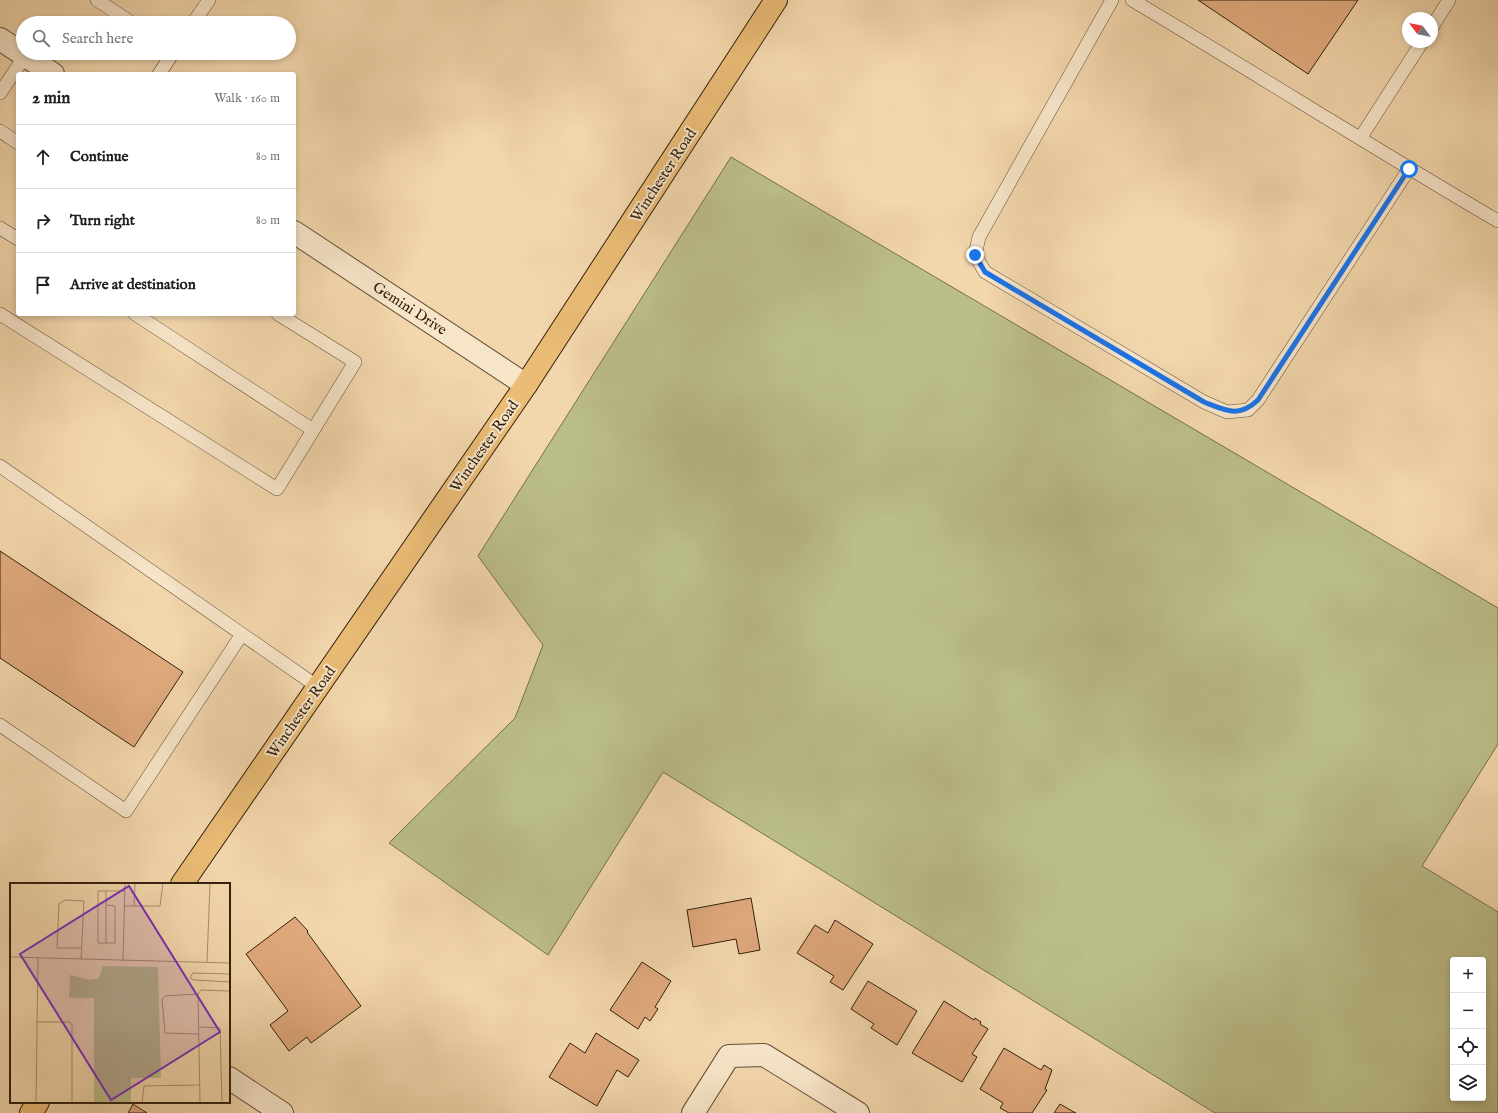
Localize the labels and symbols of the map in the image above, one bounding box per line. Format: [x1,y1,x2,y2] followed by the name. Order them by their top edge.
[1402,12,1438,48] north arrow
[626,124,701,226] street label: Winchester Road
[1400,160,1418,178] route start
[966,246,984,264] route end
[369,277,450,339] street label: Gemini Drive
[446,396,524,496] street label: Winchester Road
[263,662,341,762] street label: Winchester Road
[10,883,230,1103] inset map

